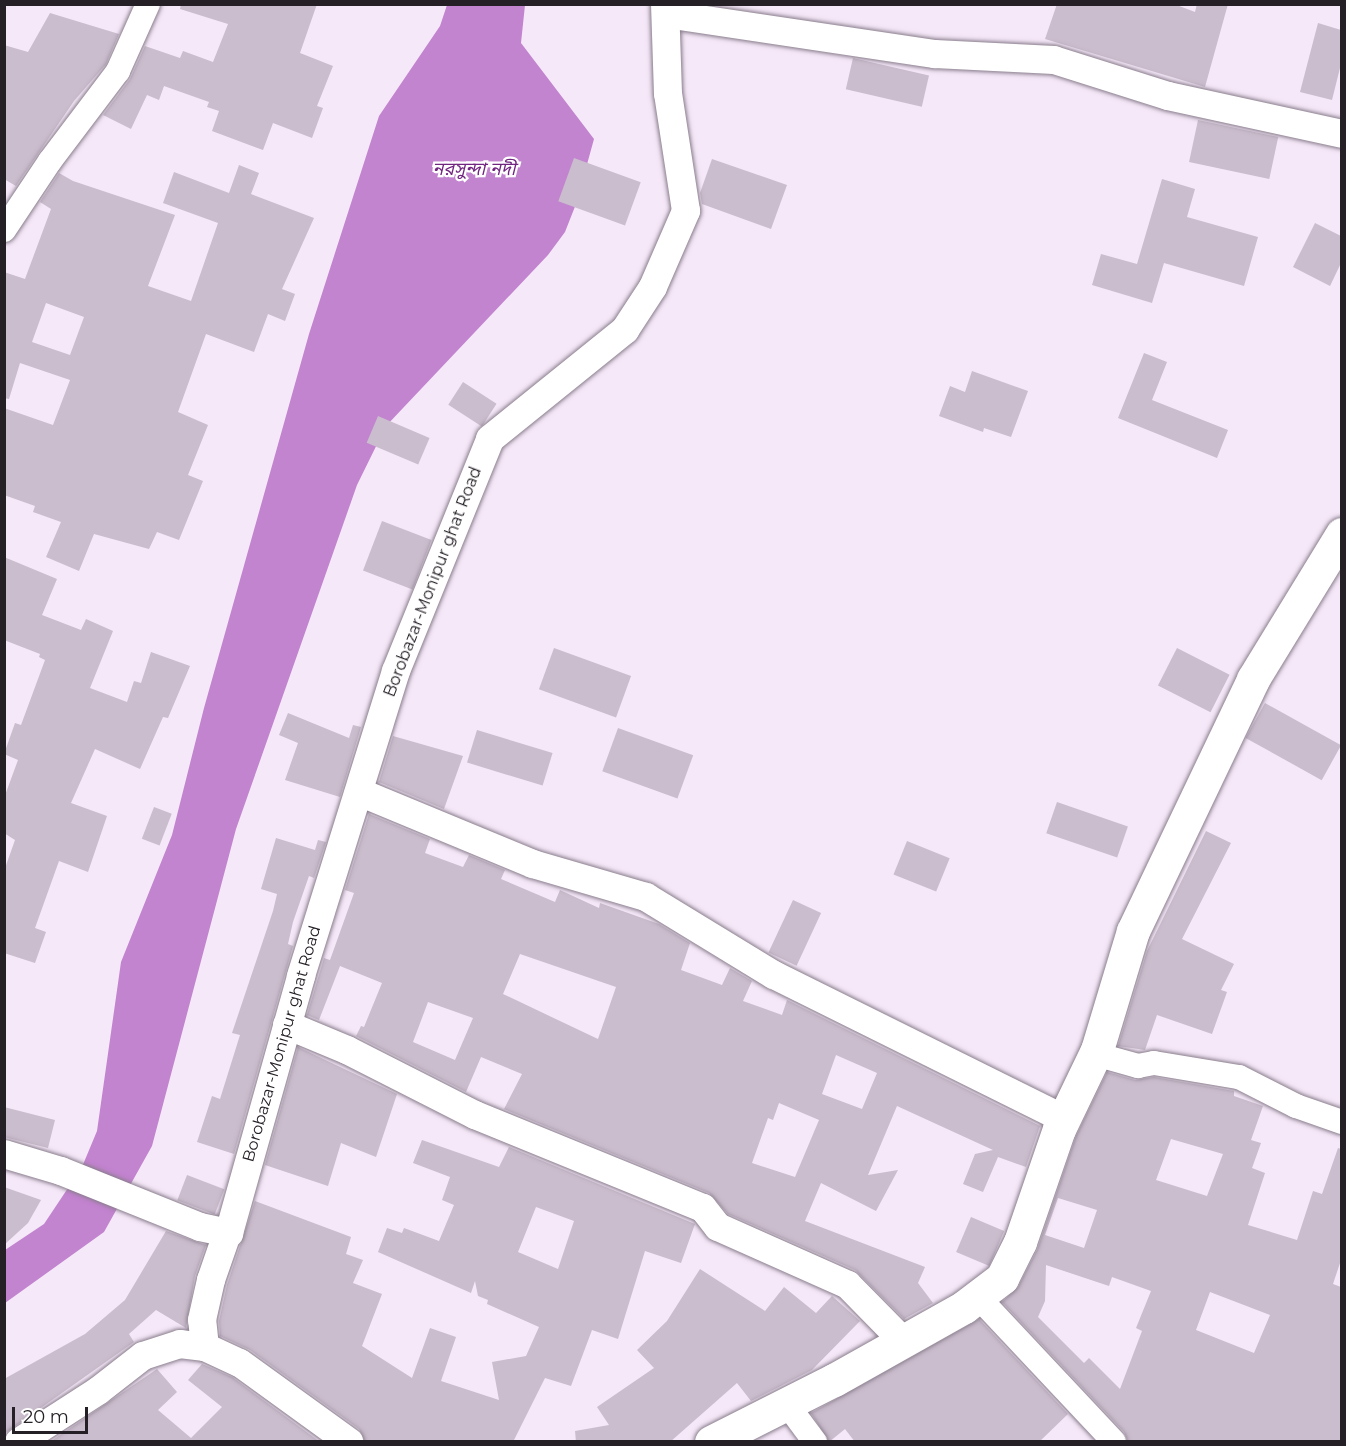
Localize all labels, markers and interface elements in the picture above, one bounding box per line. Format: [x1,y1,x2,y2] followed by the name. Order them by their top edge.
[432,158,516,180] water label: নরসুন্দা নদী
[380,464,486,700] street label: Borobazar-Monipur ghat Road
[239,924,325,1164] street label: Borobazar-Monipur ghat Road
[15,1395,92,1433] scale bar
[23,1406,69,1428] text: 20 m

